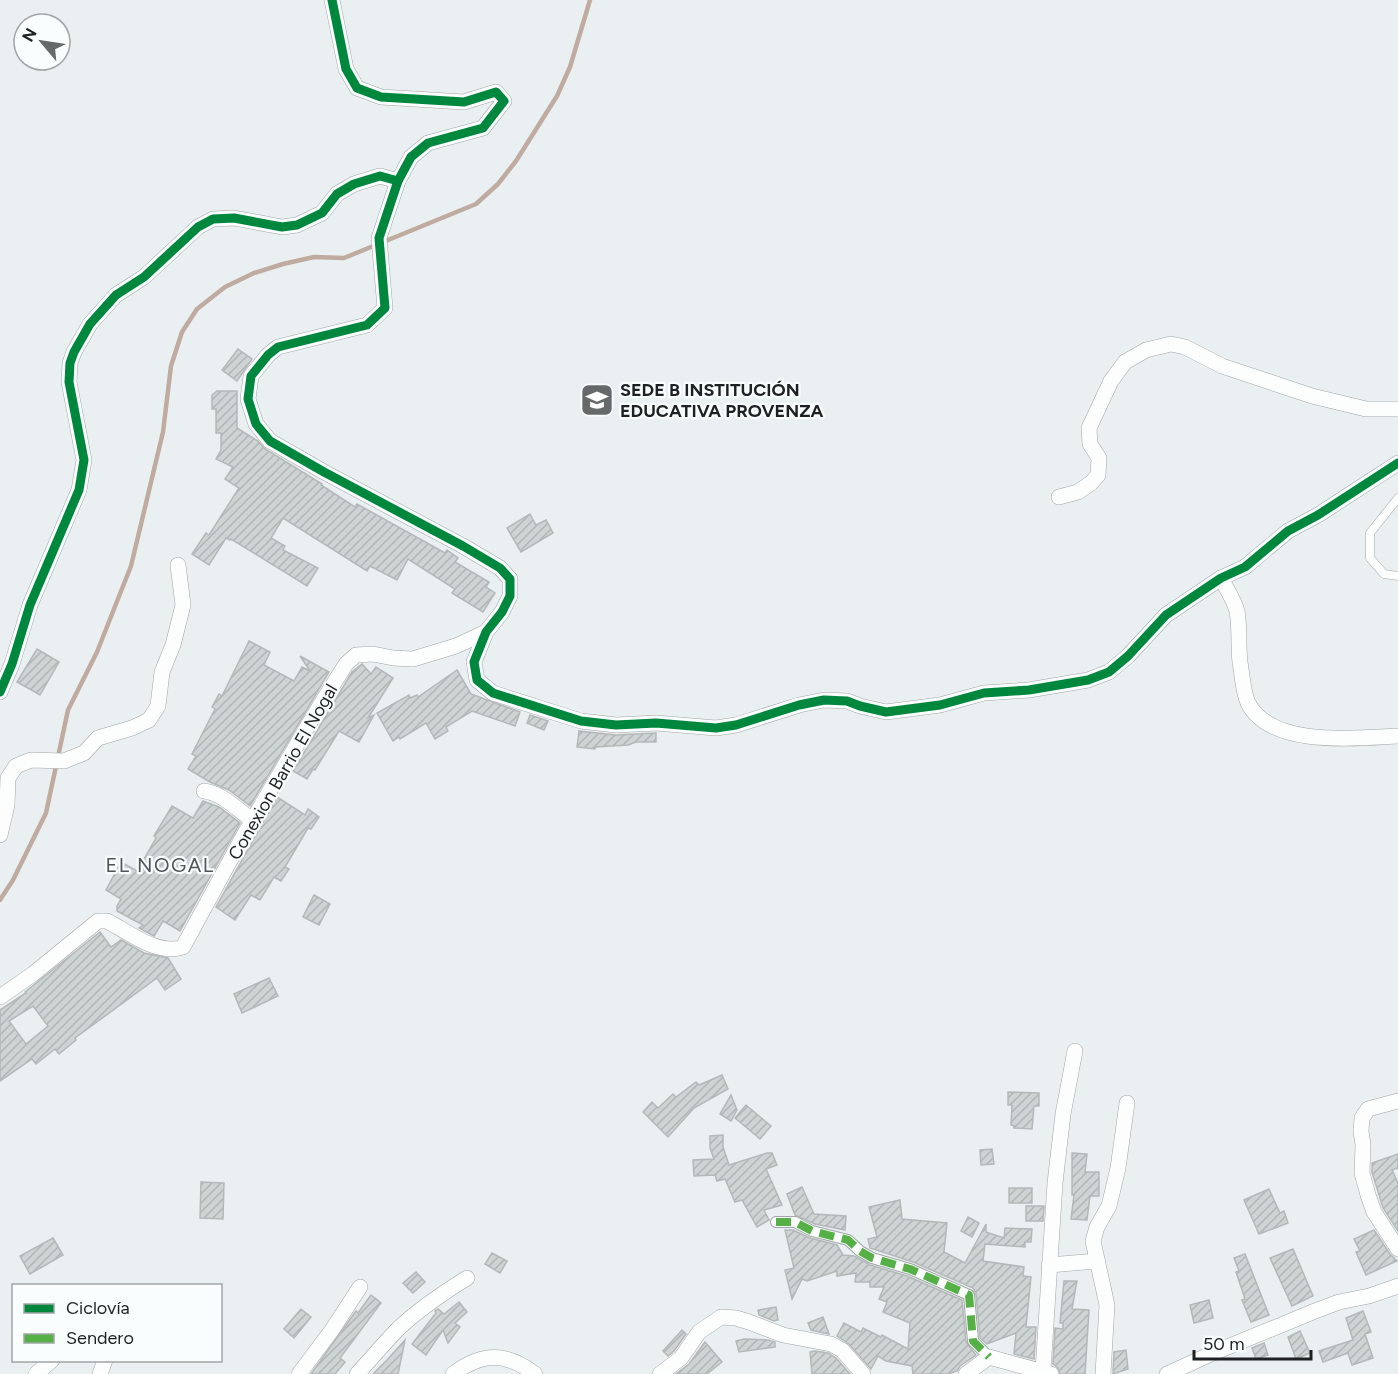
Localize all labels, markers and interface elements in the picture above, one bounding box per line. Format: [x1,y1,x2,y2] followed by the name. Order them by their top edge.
[12,12,72,72] north arrow
[18,25,41,45] text: N
[620,379,824,422] place label: SEDE B INSTITUCIÓN EDUCATIVA PROVENZA
[579,382,615,418] school or university icon: SEDE B INSTITUCIÓN EDUCATIVA PROVENZA
[224,680,342,864] street label: Conexion Barrio El Nogal
[105,853,215,877] district label: EL NOGAL
[12,1284,222,1362] legend
[66,1297,130,1319] text: Ciclovía
[1194,1323,1311,1361] scale bar
[66,1327,134,1349] text: Sendero
[1203,1333,1245,1355] text: 50 m

